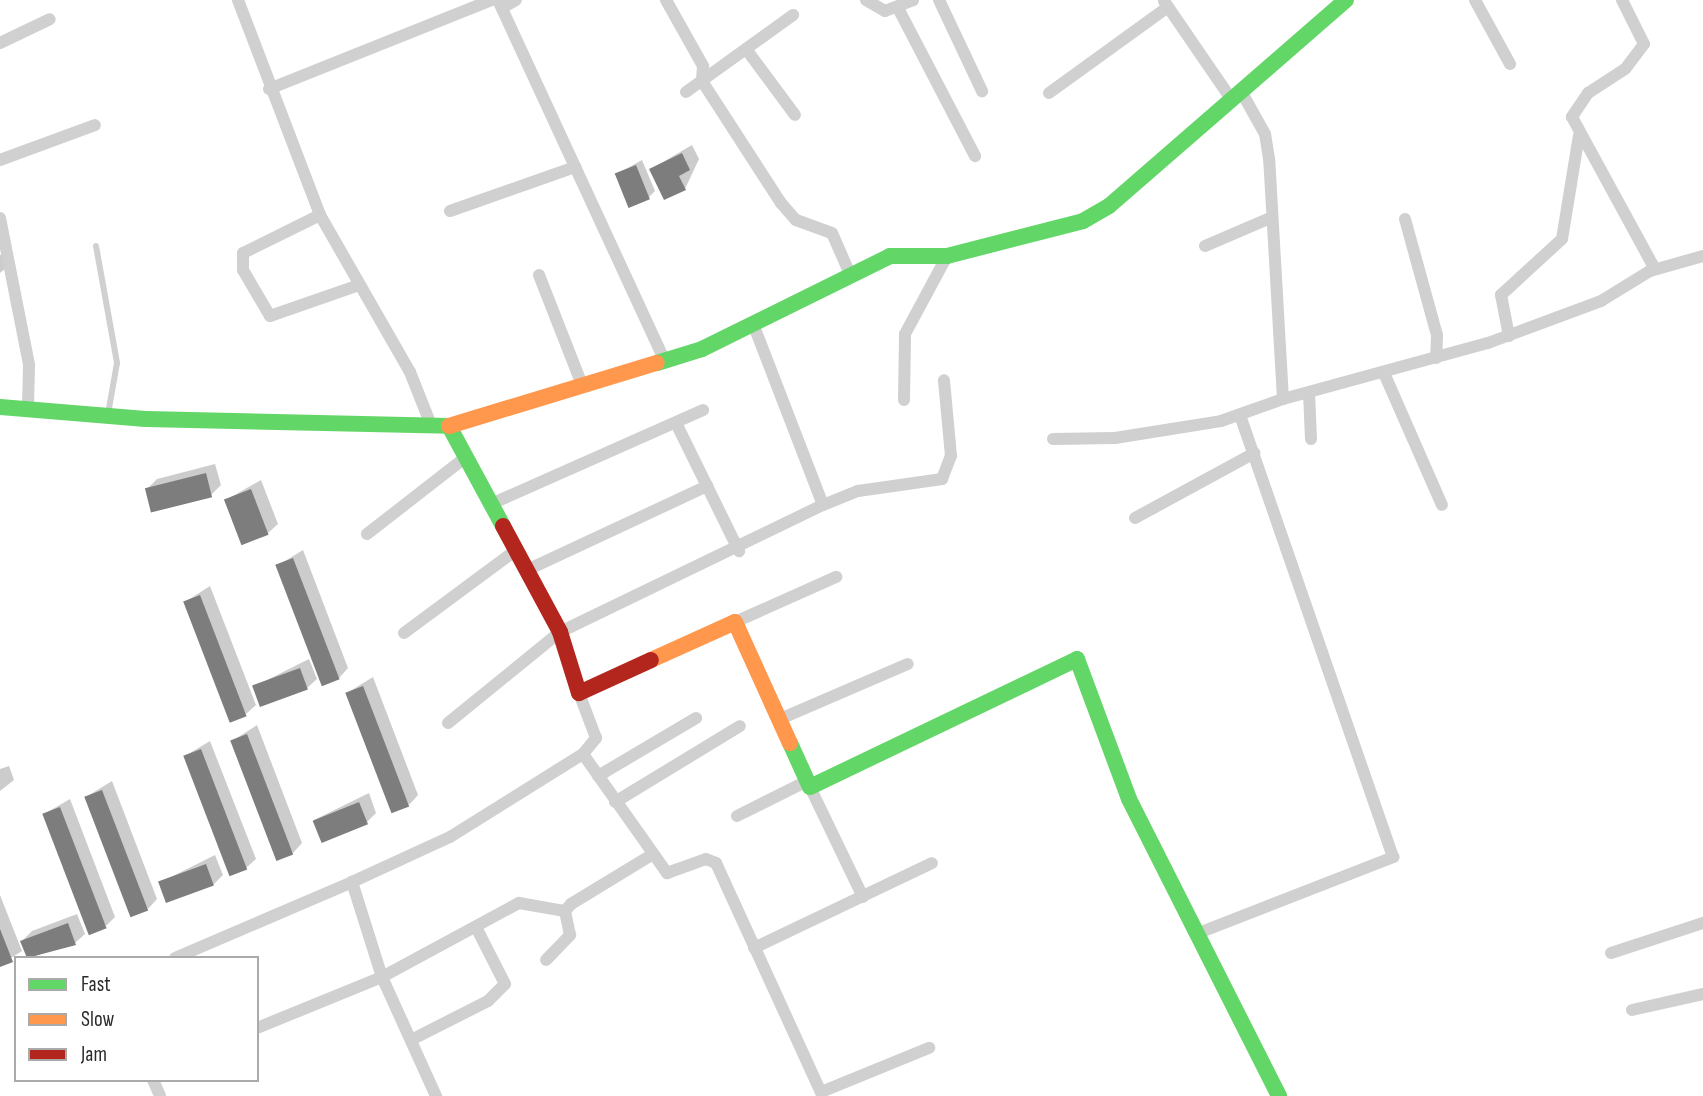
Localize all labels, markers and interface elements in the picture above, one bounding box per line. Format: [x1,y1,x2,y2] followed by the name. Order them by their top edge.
[14,956,259,1082] legend
[81,972,111,997] text: Fast
[81,1007,114,1032] text: Slow
[81,1042,107,1067] text: Jam

